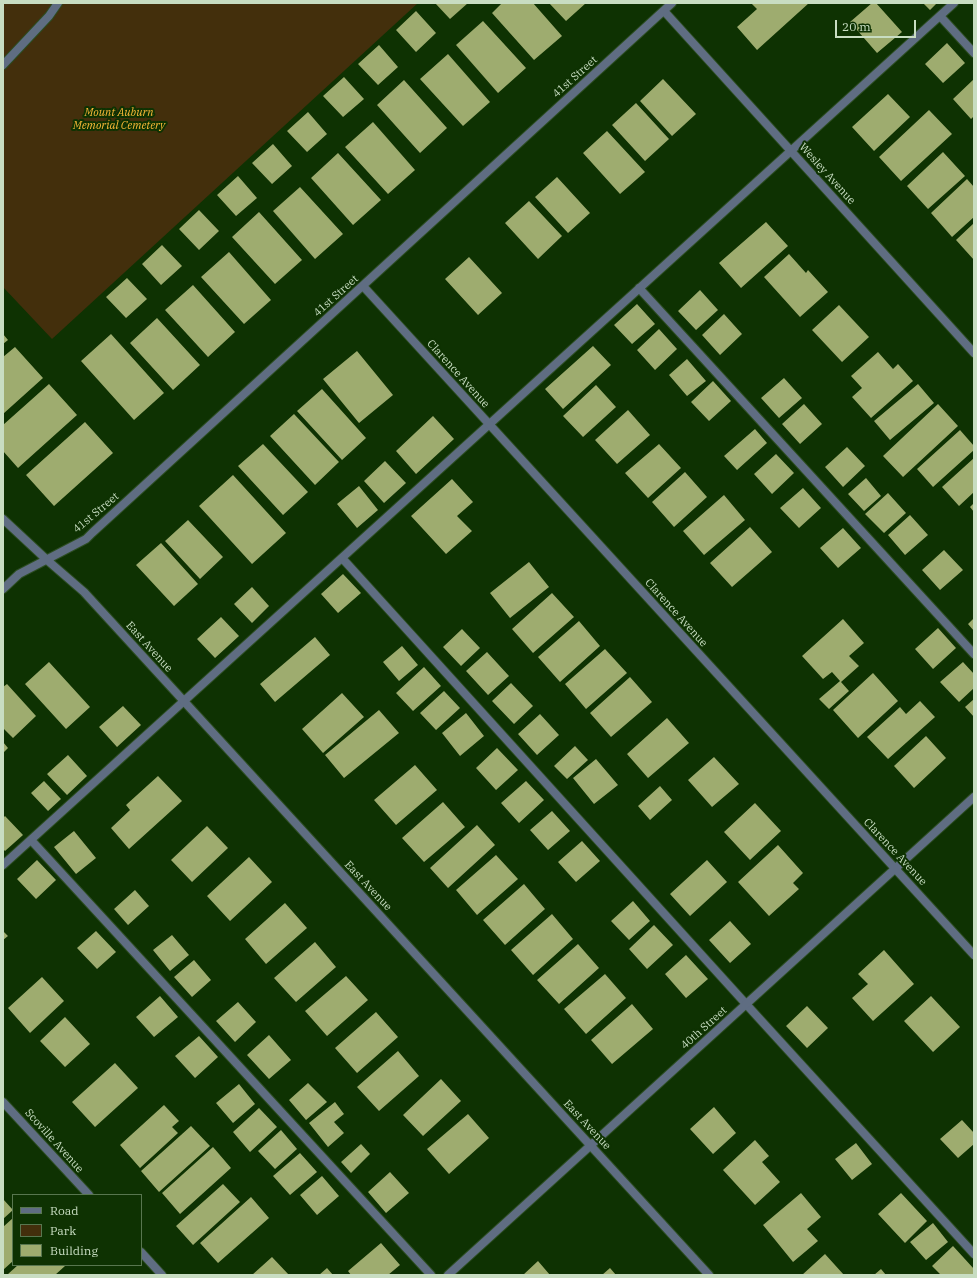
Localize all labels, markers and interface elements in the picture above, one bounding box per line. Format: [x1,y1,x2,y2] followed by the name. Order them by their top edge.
[837,12,918,38] scale bar
[842,19,871,34] text: 20 m
[550,53,600,101] street label: 41st Street
[73,106,165,132] park label: Mount Auburn Memorial Cemetery
[796,141,858,207] street label: Wesley Avenue
[311,272,361,320] street label: 41st Street
[424,337,492,411] street label: Clarence Avenue
[70,490,122,536] street label: 41st Street
[642,576,710,650] street label: Clarence Avenue
[123,619,175,675] street label: East Avenue
[861,816,929,888] street label: Clarence Avenue
[342,858,394,914] street label: East Avenue
[678,1004,730,1052] street label: 40th Street
[561,1097,613,1153] street label: East Avenue
[22,1106,86,1176] street label: Scoville Avenue
[12,1194,142,1266] legend
[50,1203,79,1218] text: Road
[50,1223,76,1238] text: Park
[50,1243,98,1258] text: Building

